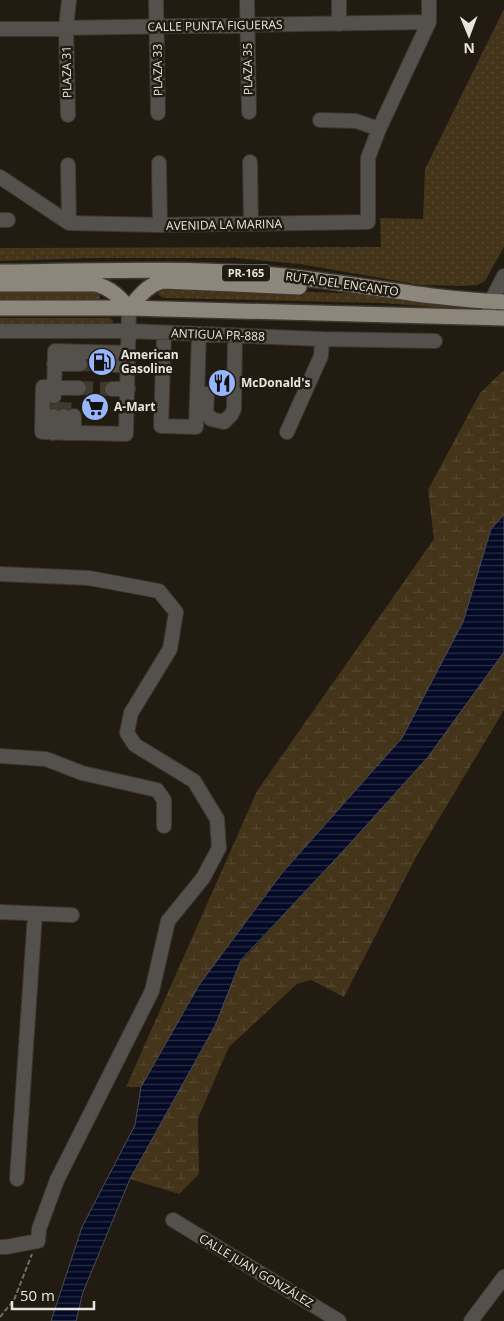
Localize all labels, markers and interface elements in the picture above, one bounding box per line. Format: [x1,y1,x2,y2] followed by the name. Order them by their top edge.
[444,10,494,60] north arrow
[147,16,283,35] street label: CALLE PUNTA FIGUERAS
[463,39,475,58] text: N
[239,43,256,95] street label: PLAZA 35
[149,44,166,96] street label: PLAZA 33
[58,46,75,98] street label: PLAZA 31
[166,215,283,234] street label: AVENIDA LA MARINA
[222,264,270,282] road number: PR-165
[284,267,400,300] street label: RUTA DEL ENCANTO
[171,324,265,345] street label: ANTIGUA PR-888
[121,346,179,377] place label: American Gasoline
[87,347,117,377] fuel station icon: American Gasoline
[207,368,237,398] restaurant icon: McDonald's
[241,374,310,391] place label: McDonald's
[80,392,110,422] supermarket icon: A-Mart
[114,398,155,415] place label: A-Mart
[196,1230,317,1312] street label: CALLE JUAN GONZÁLEZ
[12,1278,95,1310] scale bar
[20,1285,55,1305] text: 50 m

